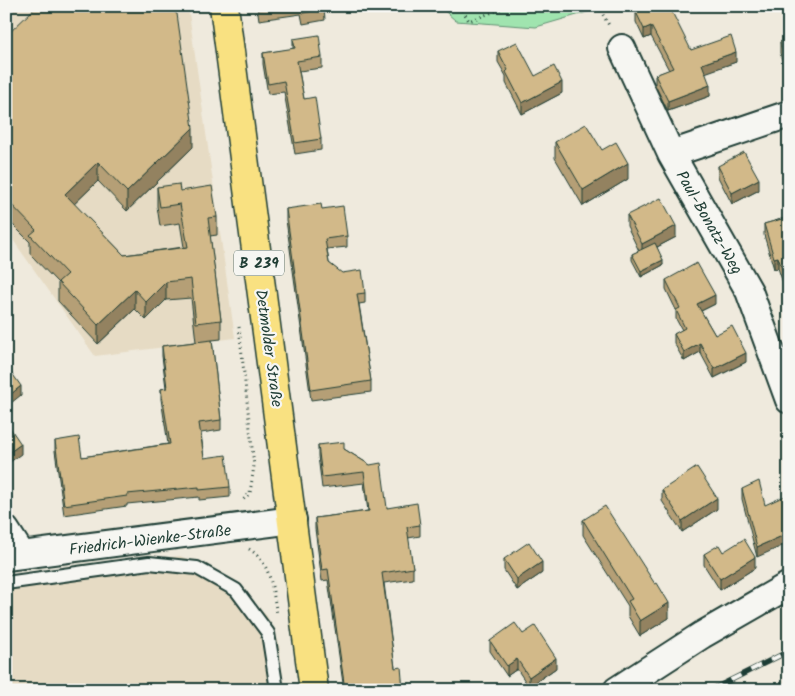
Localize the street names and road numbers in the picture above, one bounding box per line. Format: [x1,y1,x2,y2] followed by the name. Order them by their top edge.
[669,166,749,279] street label: Paul-Bonatz-Weg
[234,250,284,276] road number: B 239
[248,288,289,409] street label: Detmolder Straße
[68,518,233,563] street label: Friedrich-Wienke-Straße

